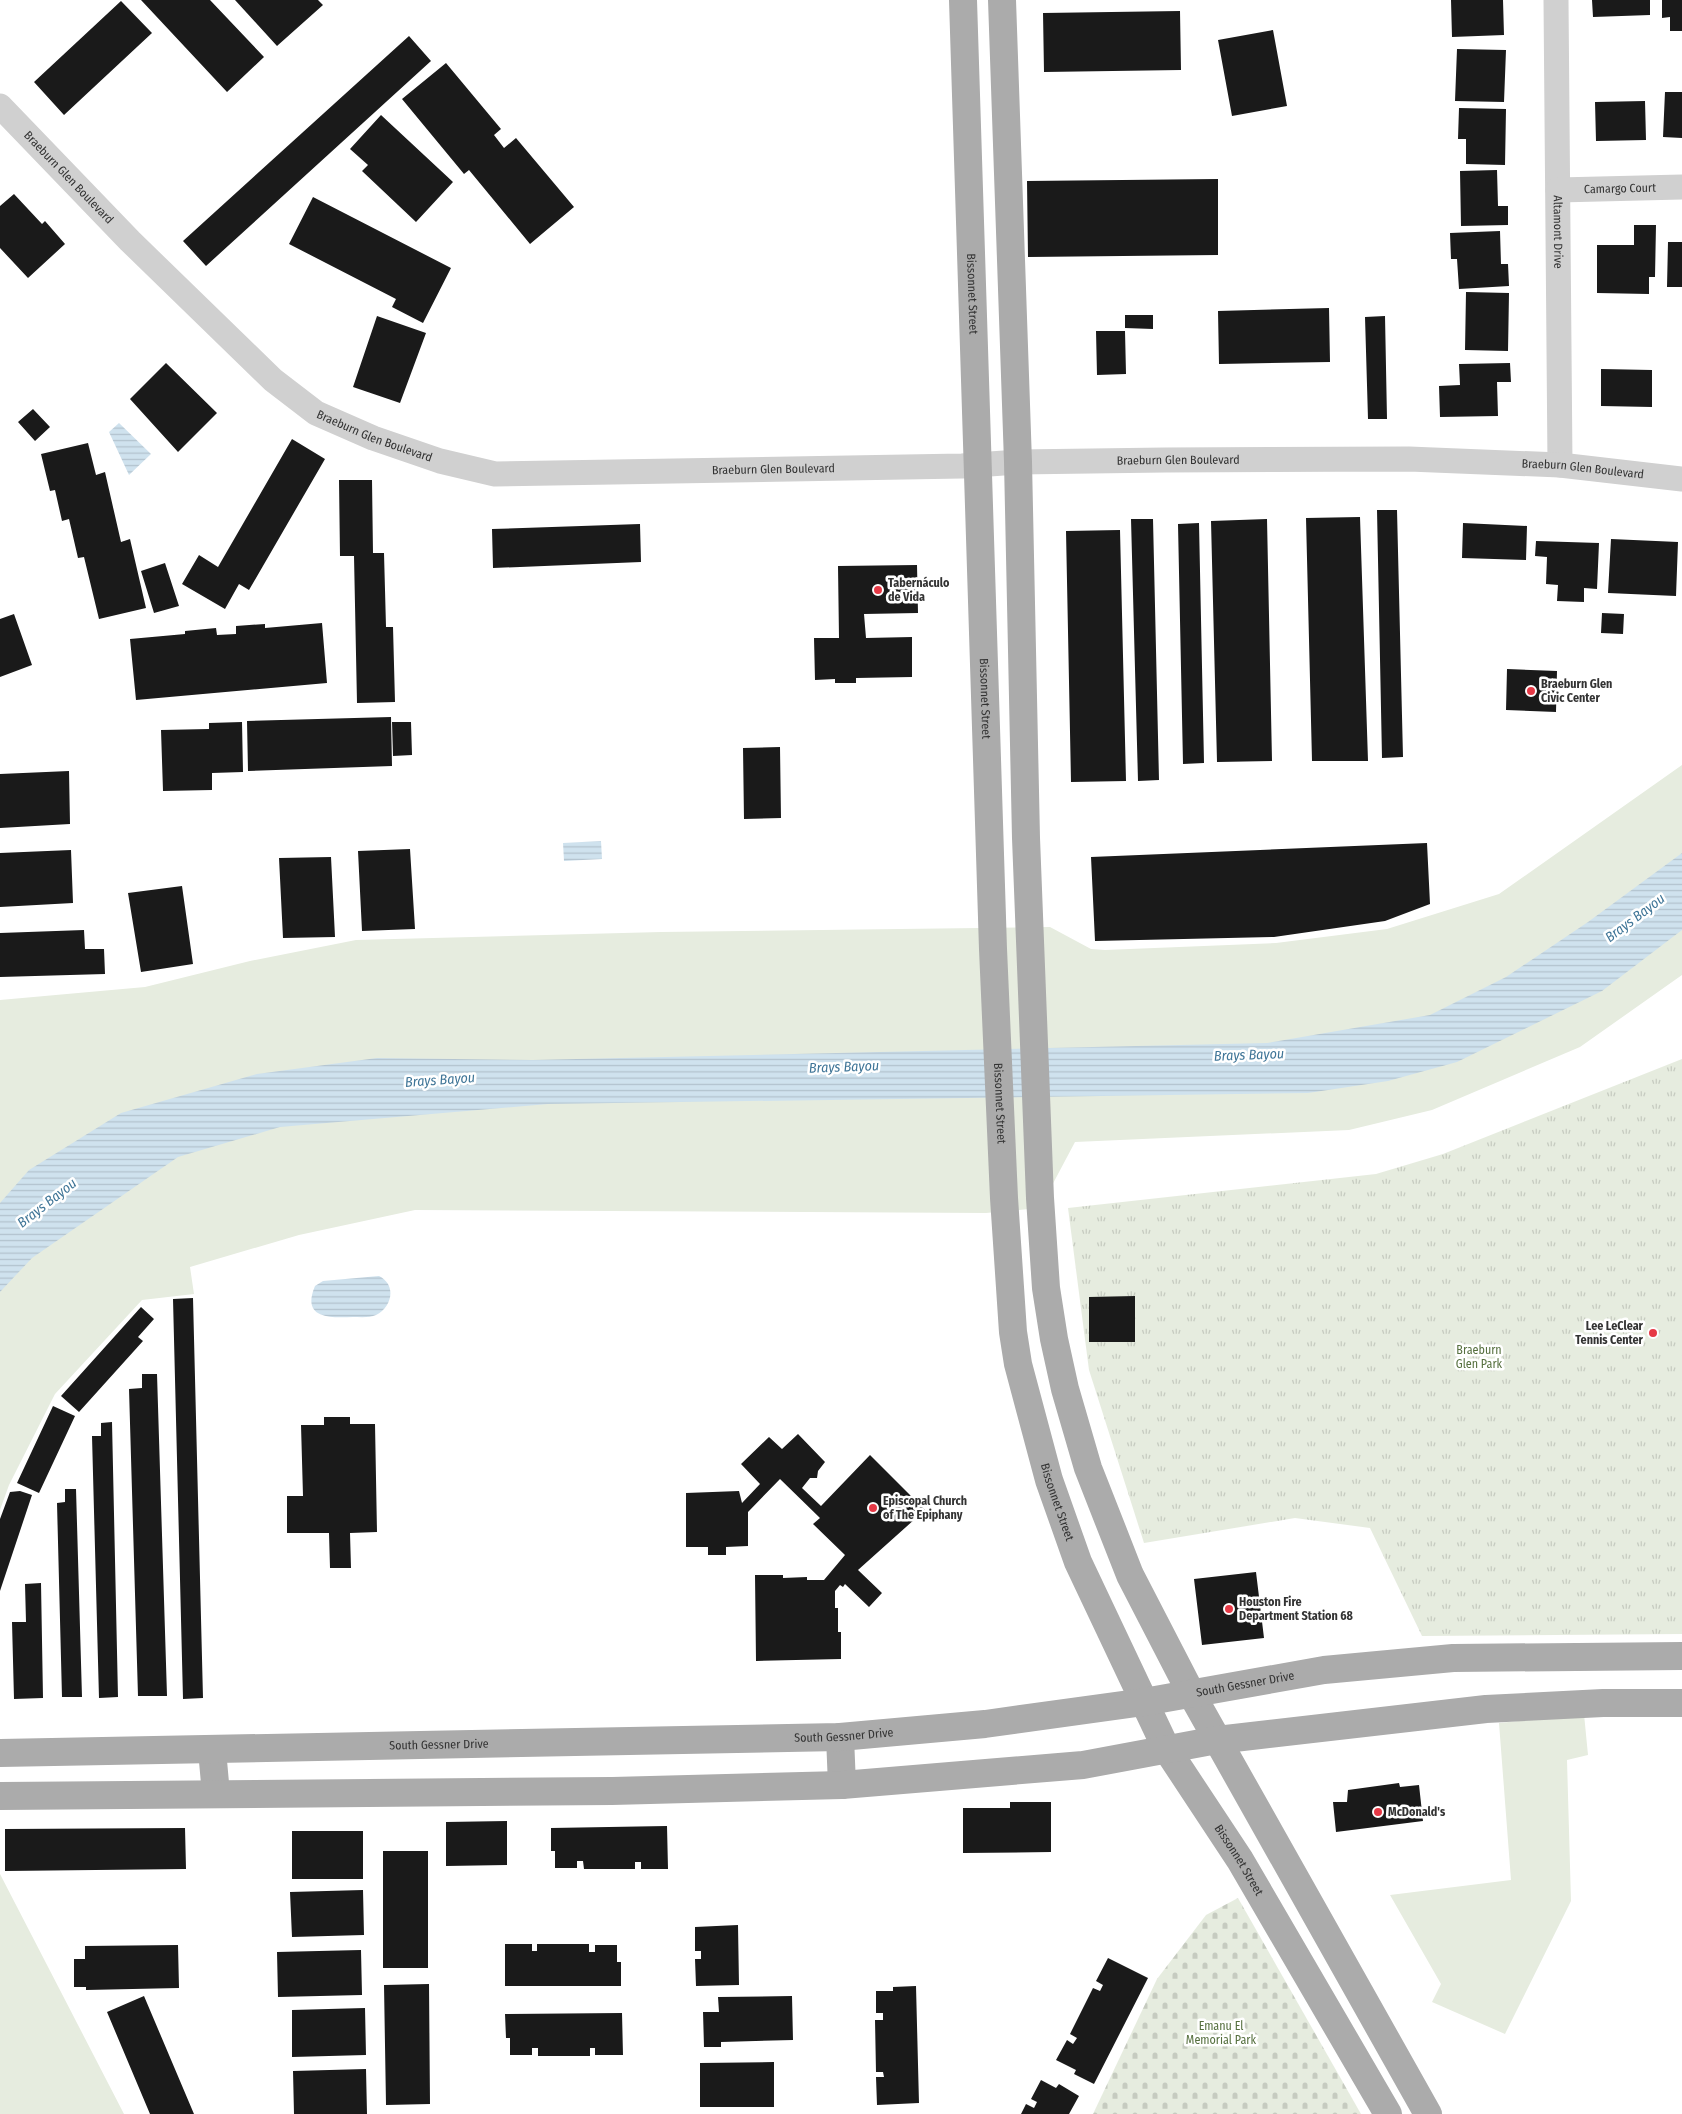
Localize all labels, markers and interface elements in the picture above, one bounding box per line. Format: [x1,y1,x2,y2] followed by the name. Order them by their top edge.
[21,128,116,226] street label: Braeburn Glen Boulevard
[1584,181,1656,196] street label: Camargo Court
[1551,195,1565,269] street label: Altamont Drive
[964,253,981,335] street label: Bissonnet Street
[315,407,434,465] street label: Braeburn Glen Boulevard
[1117,453,1240,468] street label: Braeburn Glen Boulevard
[1521,456,1645,482] street label: Braeburn Glen Boulevard
[712,461,835,477] street label: Braeburn Glen Boulevard
[888,576,950,604] place label: Tabernáculo de Vida
[872,584,884,596] marker: Tabernáculo de Vida
[977,658,993,739] street label: Bissonnet Street
[1541,677,1612,705] place label: Braeburn Glen Civic Center
[1525,685,1537,697] marker: Braeburn Glen Civic Center
[1602,890,1668,946] water label: Brays Bayou
[1214,1045,1284,1065] water label: Brays Bayou
[809,1057,879,1077] water label: Brays Bayou
[991,1063,1009,1144] street label: Bissonnet Street
[404,1069,476,1091] water label: Brays Bayou
[14,1175,80,1231] water label: Brays Bayou
[1575,1319,1644,1347] place label: Lee LeClear Tennis Center
[1647,1327,1659,1339] marker: Lee LeClear Tennis Center
[1456,1343,1503,1371] park label: Braeburn Glen Park
[1038,1462,1077,1543] street label: Bissonnet Street
[883,1494,967,1522] place label: Episcopal Church of The Epiphany
[867,1502,879,1514] marker: Episcopal Church of The Epiphany
[1239,1595,1354,1623] place label: Houston Fire Department Station 68
[1223,1603,1235,1615] marker: Houston Fire Department Station 68
[1195,1668,1295,1700] street label: South Gessner Drive
[794,1725,894,1745] street label: South Gessner Drive
[389,1737,489,1753] street label: South Gessner Drive
[1388,1805,1446,1819] place label: McDonald's
[1372,1806,1384,1818] marker: McDonald's
[1212,1822,1266,1898] street label: Bissonnet Street
[1186,2019,1257,2047] park label: Emanu El Memorial Park

